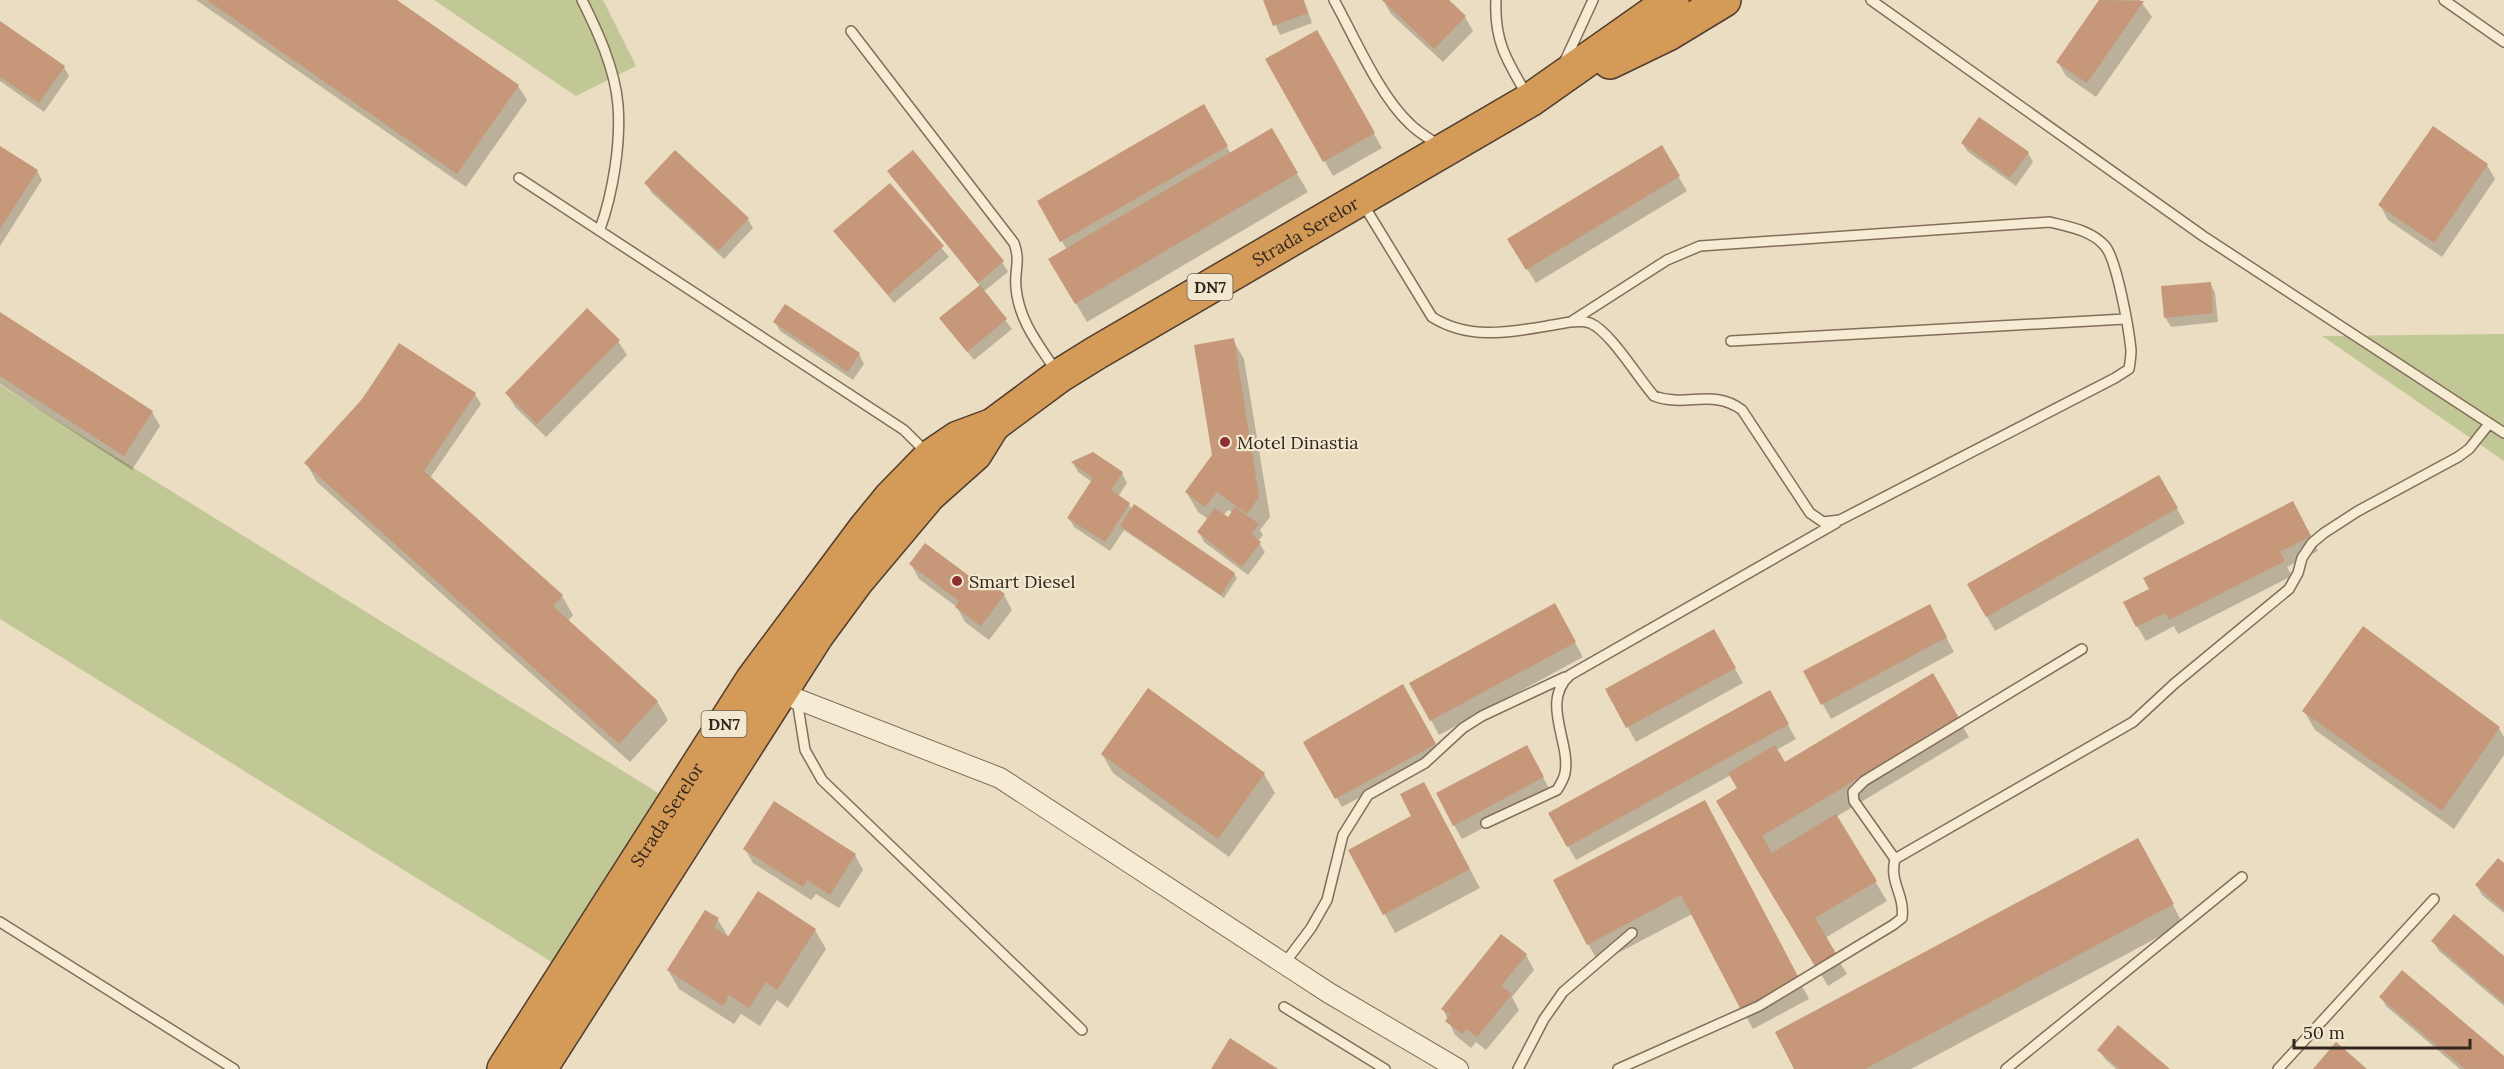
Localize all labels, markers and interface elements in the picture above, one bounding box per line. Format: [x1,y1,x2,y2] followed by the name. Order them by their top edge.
[1248,191,1363,271] street label: Strada Serelor
[1188,274,1232,300] road number: DN7
[1237,431,1359,454] place label: Motel Dinastia
[1218,435,1232,449] marker: Motel Dinastia
[969,570,1075,593] place label: Smart Diesel
[950,574,964,588] marker: Smart Diesel
[702,711,746,737] road number: DN7
[625,758,708,871] street label: Strada Serelor
[2294,1012,2470,1050] scale bar
[2303,1021,2345,1044] text: 50 m

